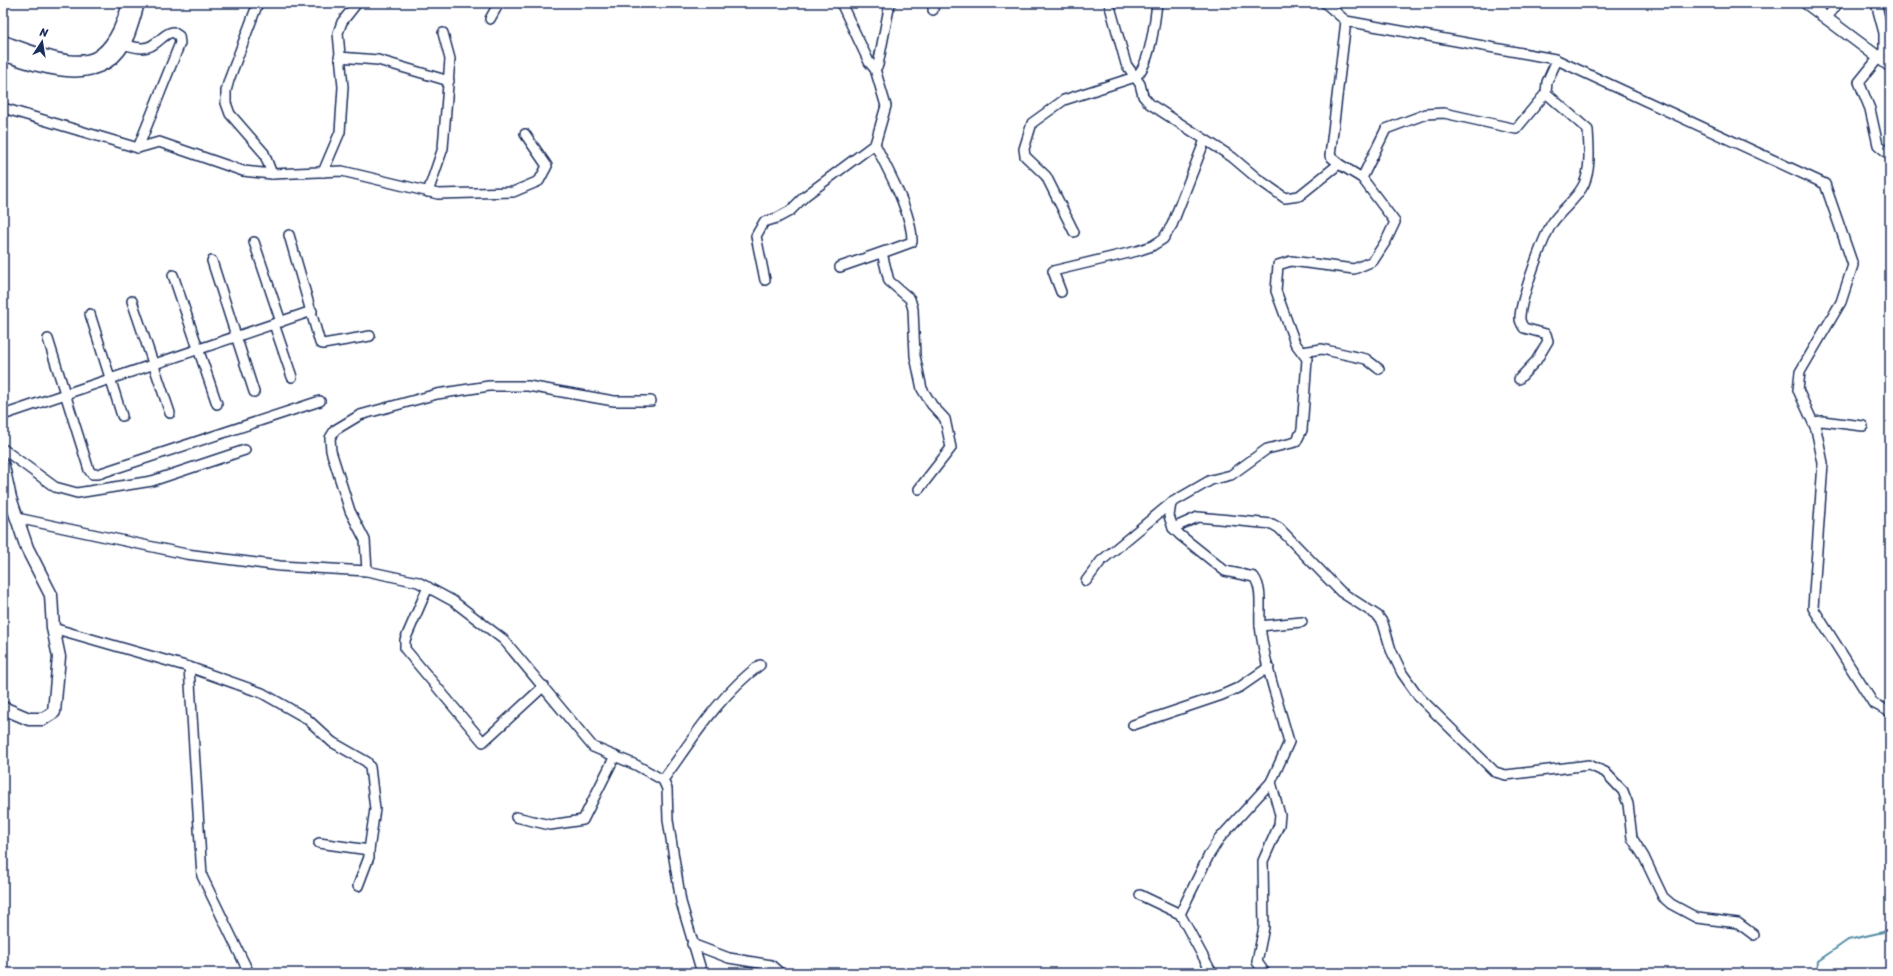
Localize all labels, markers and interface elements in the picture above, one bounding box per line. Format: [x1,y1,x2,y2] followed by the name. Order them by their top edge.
[22,22,62,62] north arrow
[37,22,50,43] text: N

